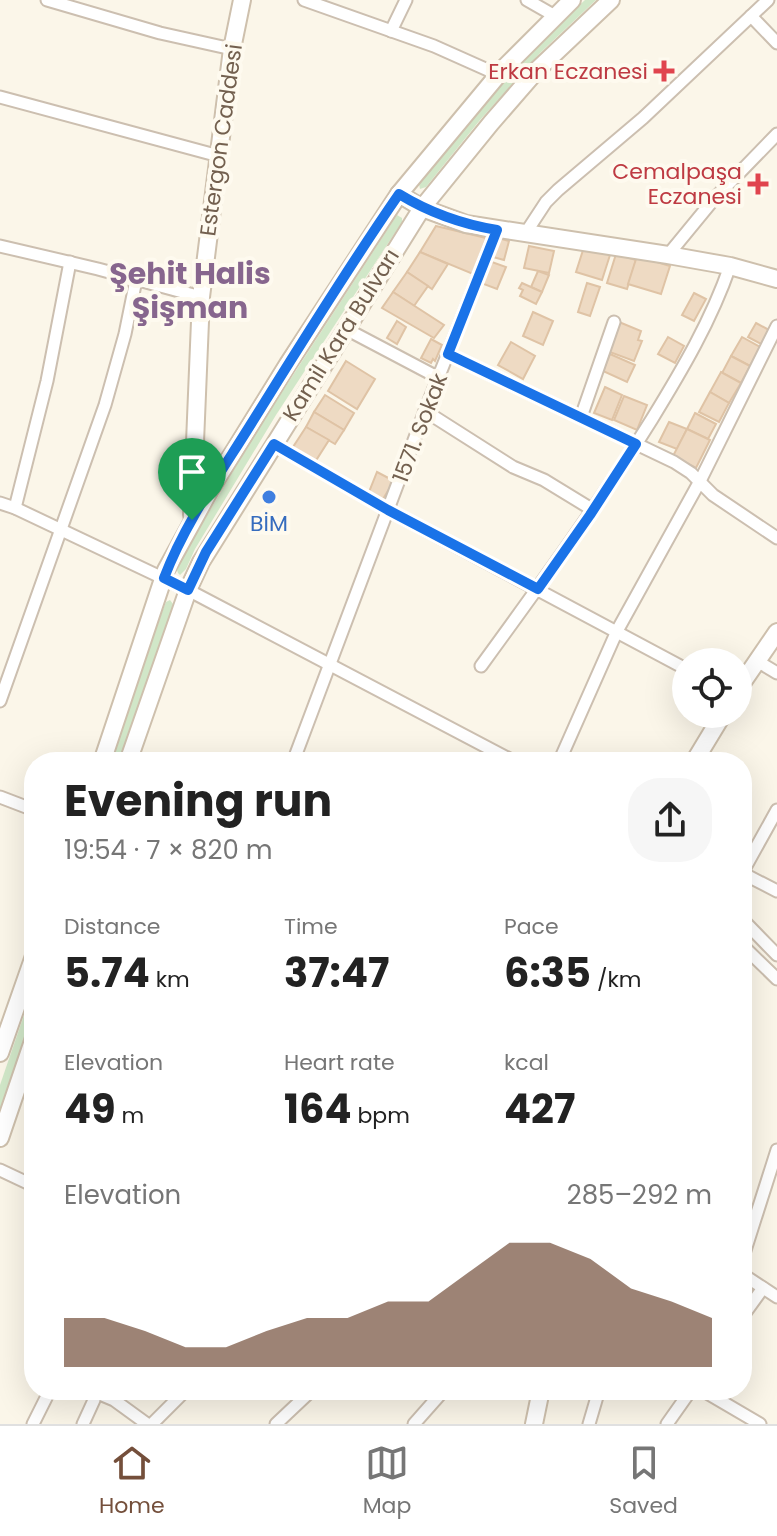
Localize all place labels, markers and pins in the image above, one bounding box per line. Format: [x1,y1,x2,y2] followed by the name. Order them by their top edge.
[488,56,648,87] place label: Erkan Eczanesi
[655,62,673,80] marker: Erkan Eczanesi
[612,156,742,212] place label: Cemalpaşa Eczanesi
[749,175,767,193] marker: Cemalpaşa Eczanesi
[158,438,226,520] pin
[260,488,278,506] marker: BİM
[250,508,288,539] place label: BİM

